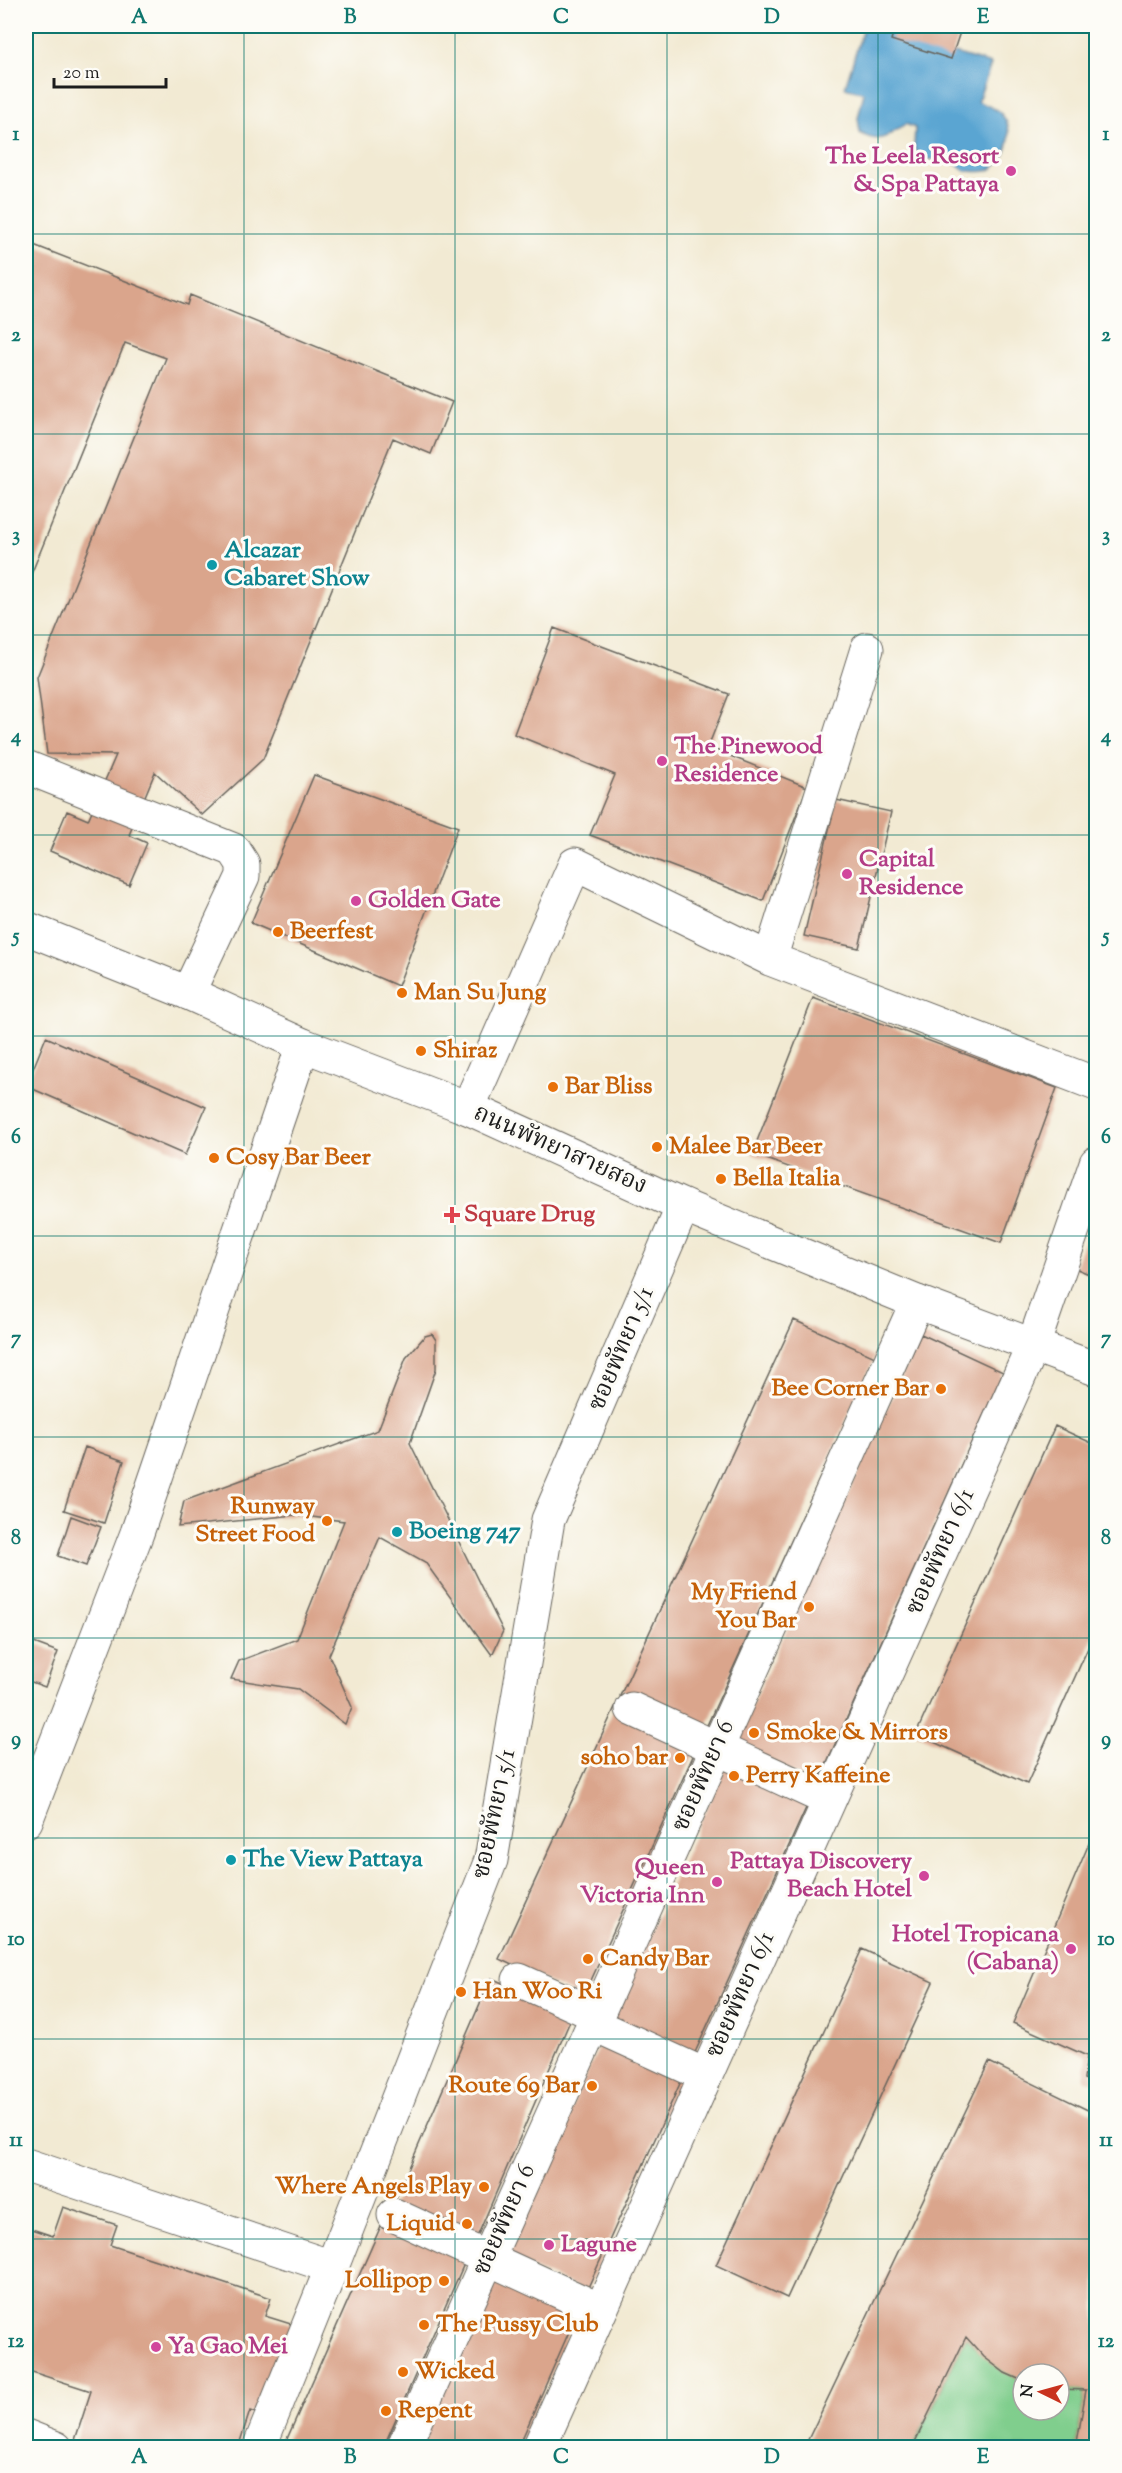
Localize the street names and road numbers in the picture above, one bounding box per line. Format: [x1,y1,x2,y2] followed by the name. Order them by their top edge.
[468,1096,652,1204] street label: ถนนพัทยาสายสอง
[581,1282,663,1416] street label: ซอยพัทยา 5/1
[898,1483,984,1621] street label: ซอยพัทยา 6/1
[664,1715,744,1837] street label: ซอยพัทยา 6
[465,1746,525,1882] street label: ซอยพัทยา 5/1
[698,1926,784,2064] street label: ซอยพัทยา 6/1
[465,2159,545,2281] street label: ซอยพัทยา 6

